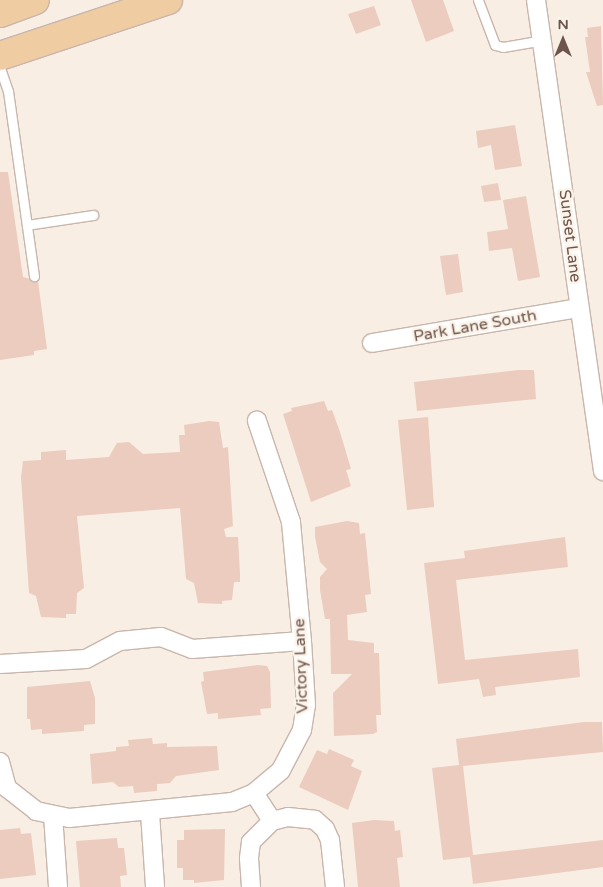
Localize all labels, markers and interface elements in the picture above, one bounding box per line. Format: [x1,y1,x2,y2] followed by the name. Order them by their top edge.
[538,15,588,65] north arrow
[557,16,569,33] text: N
[555,189,585,283] street label: Sunset Lane
[412,306,538,346] street label: Park Lane South
[290,618,312,714] street label: Victory Lane

